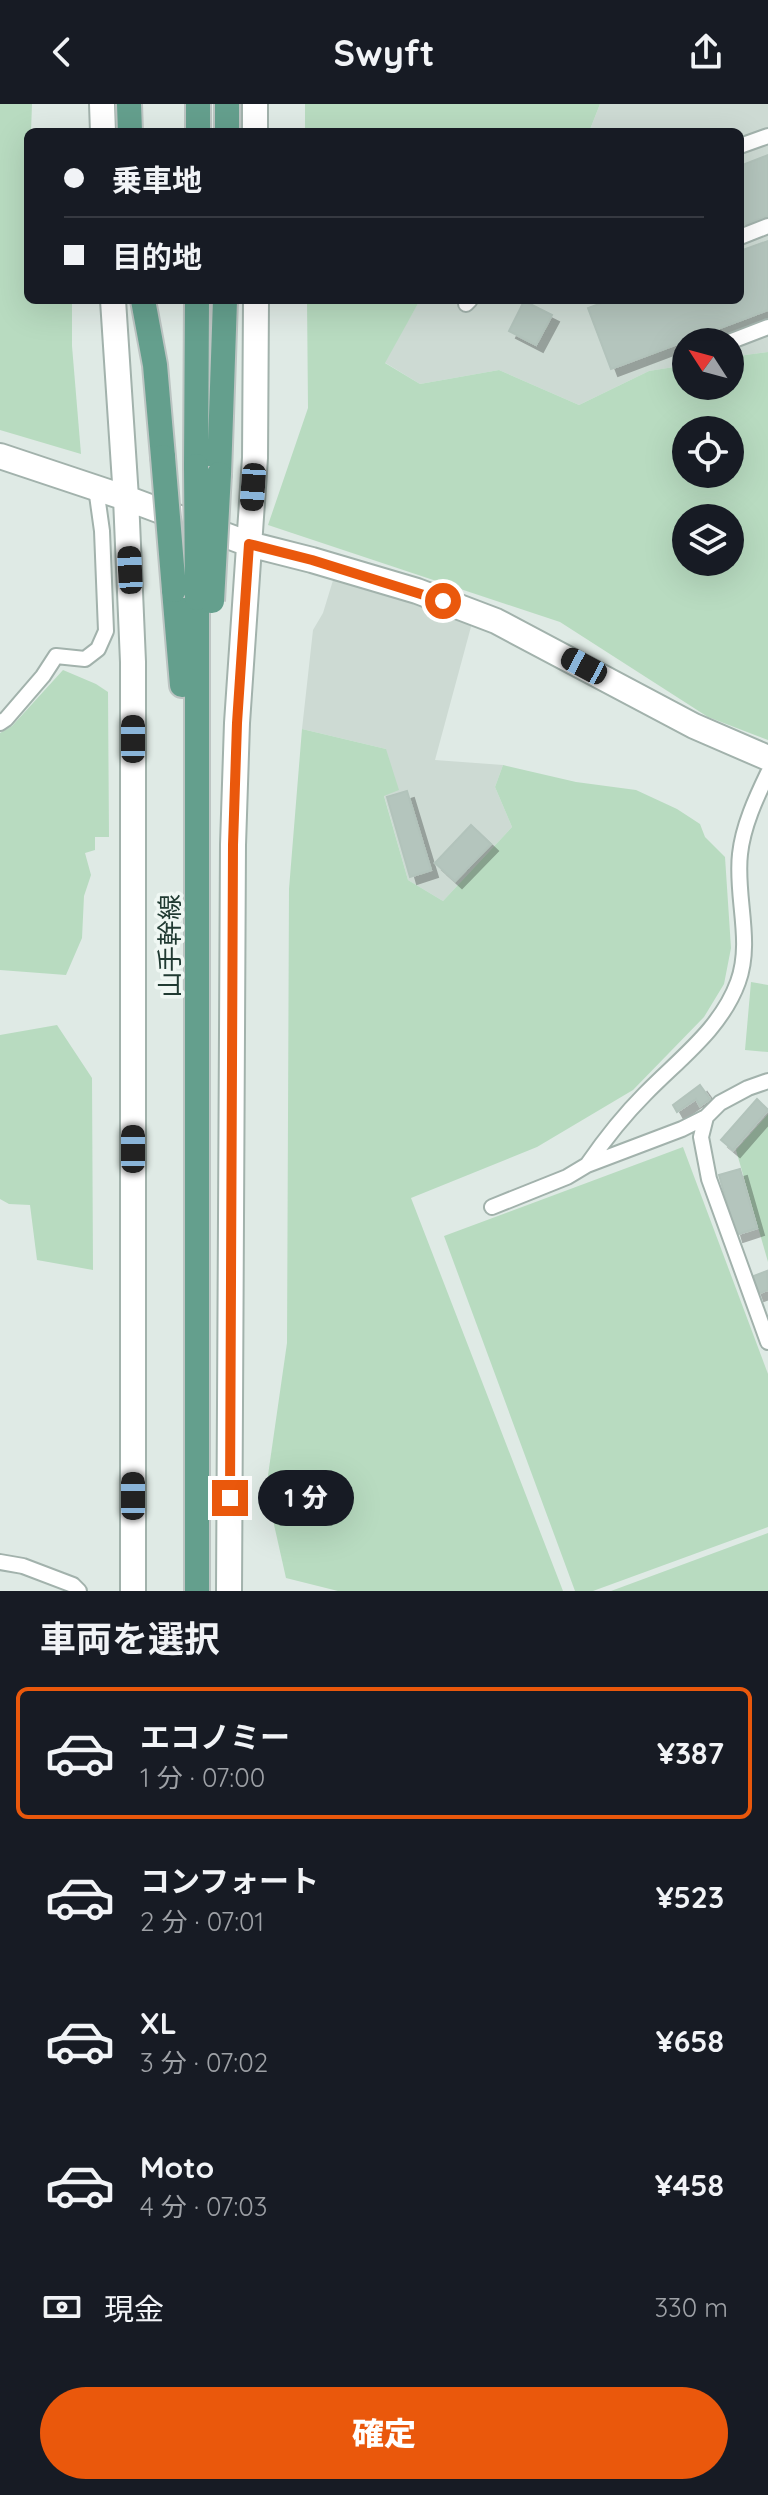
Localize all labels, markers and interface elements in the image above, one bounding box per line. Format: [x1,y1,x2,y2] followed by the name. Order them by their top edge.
[40,30,84,74] icon: back
[334,30,434,75] text: Swyft
[684,30,728,74] icon: share
[112,161,202,199] text: 乗車地
[112,238,202,276] text: 目的地
[672,328,744,400] north arrow
[672,328,744,576] map controls
[672,416,744,488] button: locate
[239,462,267,512] car
[672,504,744,576] button: layers
[117,545,143,595] car
[425,583,461,619] route start
[557,644,611,688] car
[121,715,145,763] car
[153,894,186,998] street label: 山手幹線
[121,1125,145,1173] car
[258,1470,354,1526] callout: 1 分
[121,1472,145,1520] car
[212,1480,248,1516] route end
[284,1481,328,1514] text: 1 分
[40,1616,220,1661] text: 車両を選択
[44,1717,116,1789] icon: car
[140,1718,290,1756] text: エコノミー
[657,1734,724,1772] text: ¥387
[140,1761,265,1794] text: 1 分 · 07:00
[44,1861,116,1933] icon: car
[140,1862,319,1900] text: コンフォート
[656,1878,724,1916] text: ¥523
[140,1905,264,1938] text: 2 分 · 07:01
[140,2004,177,2042] text: XL
[44,2005,116,2077] icon: car
[656,2022,724,2060] text: ¥658
[140,2046,268,2079] text: 3 分 · 07:02
[140,2148,214,2186] text: Moto
[44,2149,116,2221] icon: car
[655,2166,724,2204] text: ¥458
[140,2190,267,2223] text: 4 分 · 07:03
[40,2285,84,2329] icon: cash
[104,2290,164,2328] text: 現金
[654,2291,728,2324] text: 330 m
[40,2387,728,2479] button: 確定

